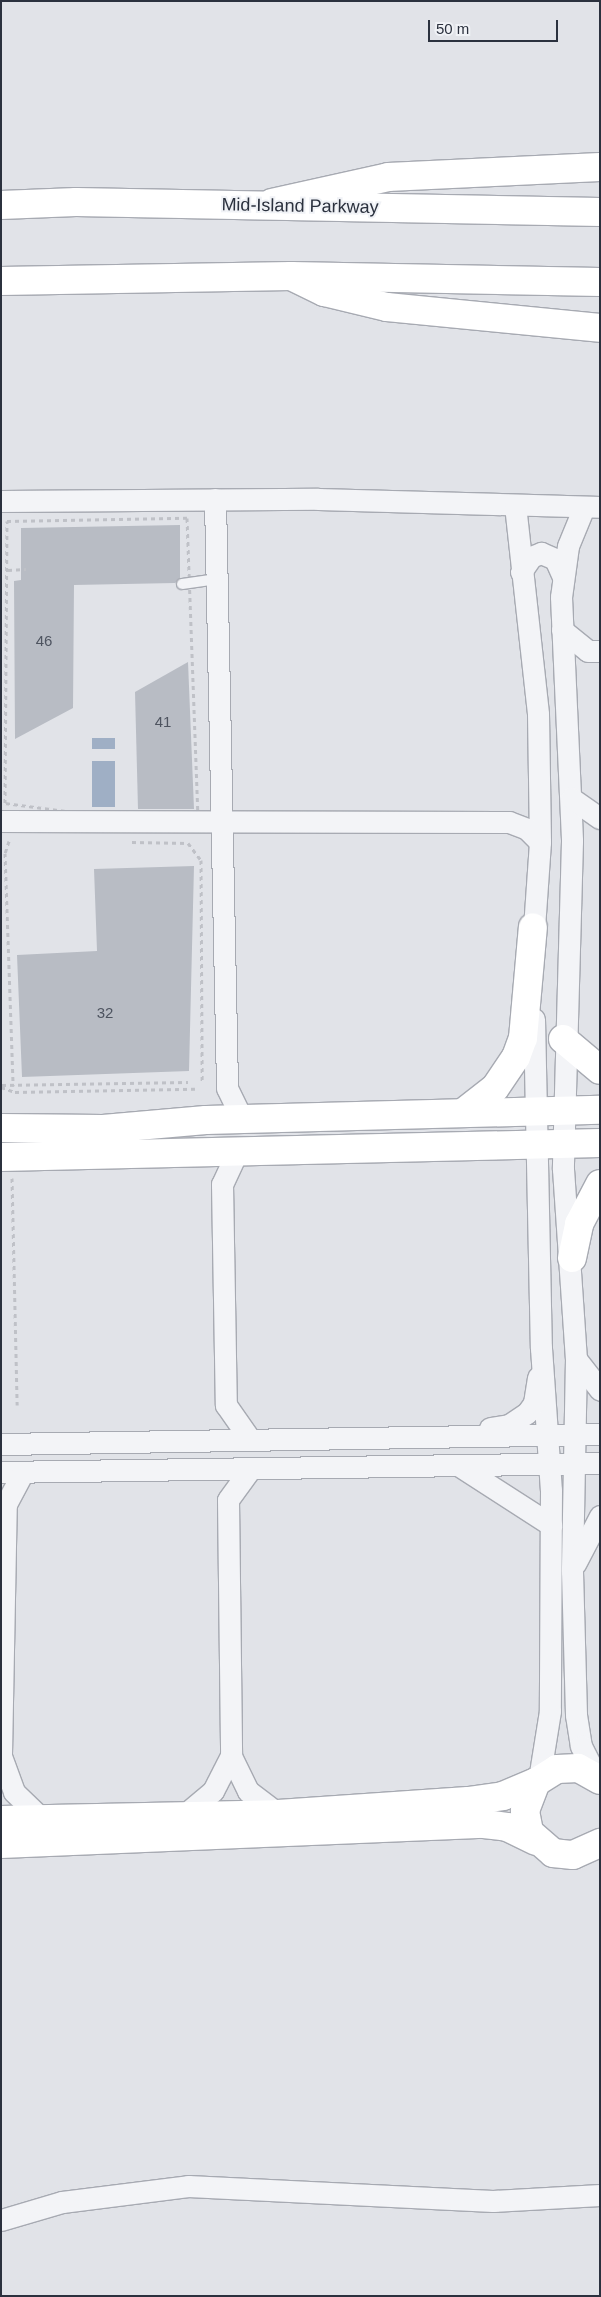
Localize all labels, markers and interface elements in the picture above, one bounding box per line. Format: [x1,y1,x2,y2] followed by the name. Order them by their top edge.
[431,10,561,42] scale bar
[436,20,469,37] text: 50 m
[221,194,379,218] street label: Mid-Island Parkway
[36,632,52,650] house number: 46
[155,713,171,731] house number: 41
[97,1004,113,1022] house number: 32

